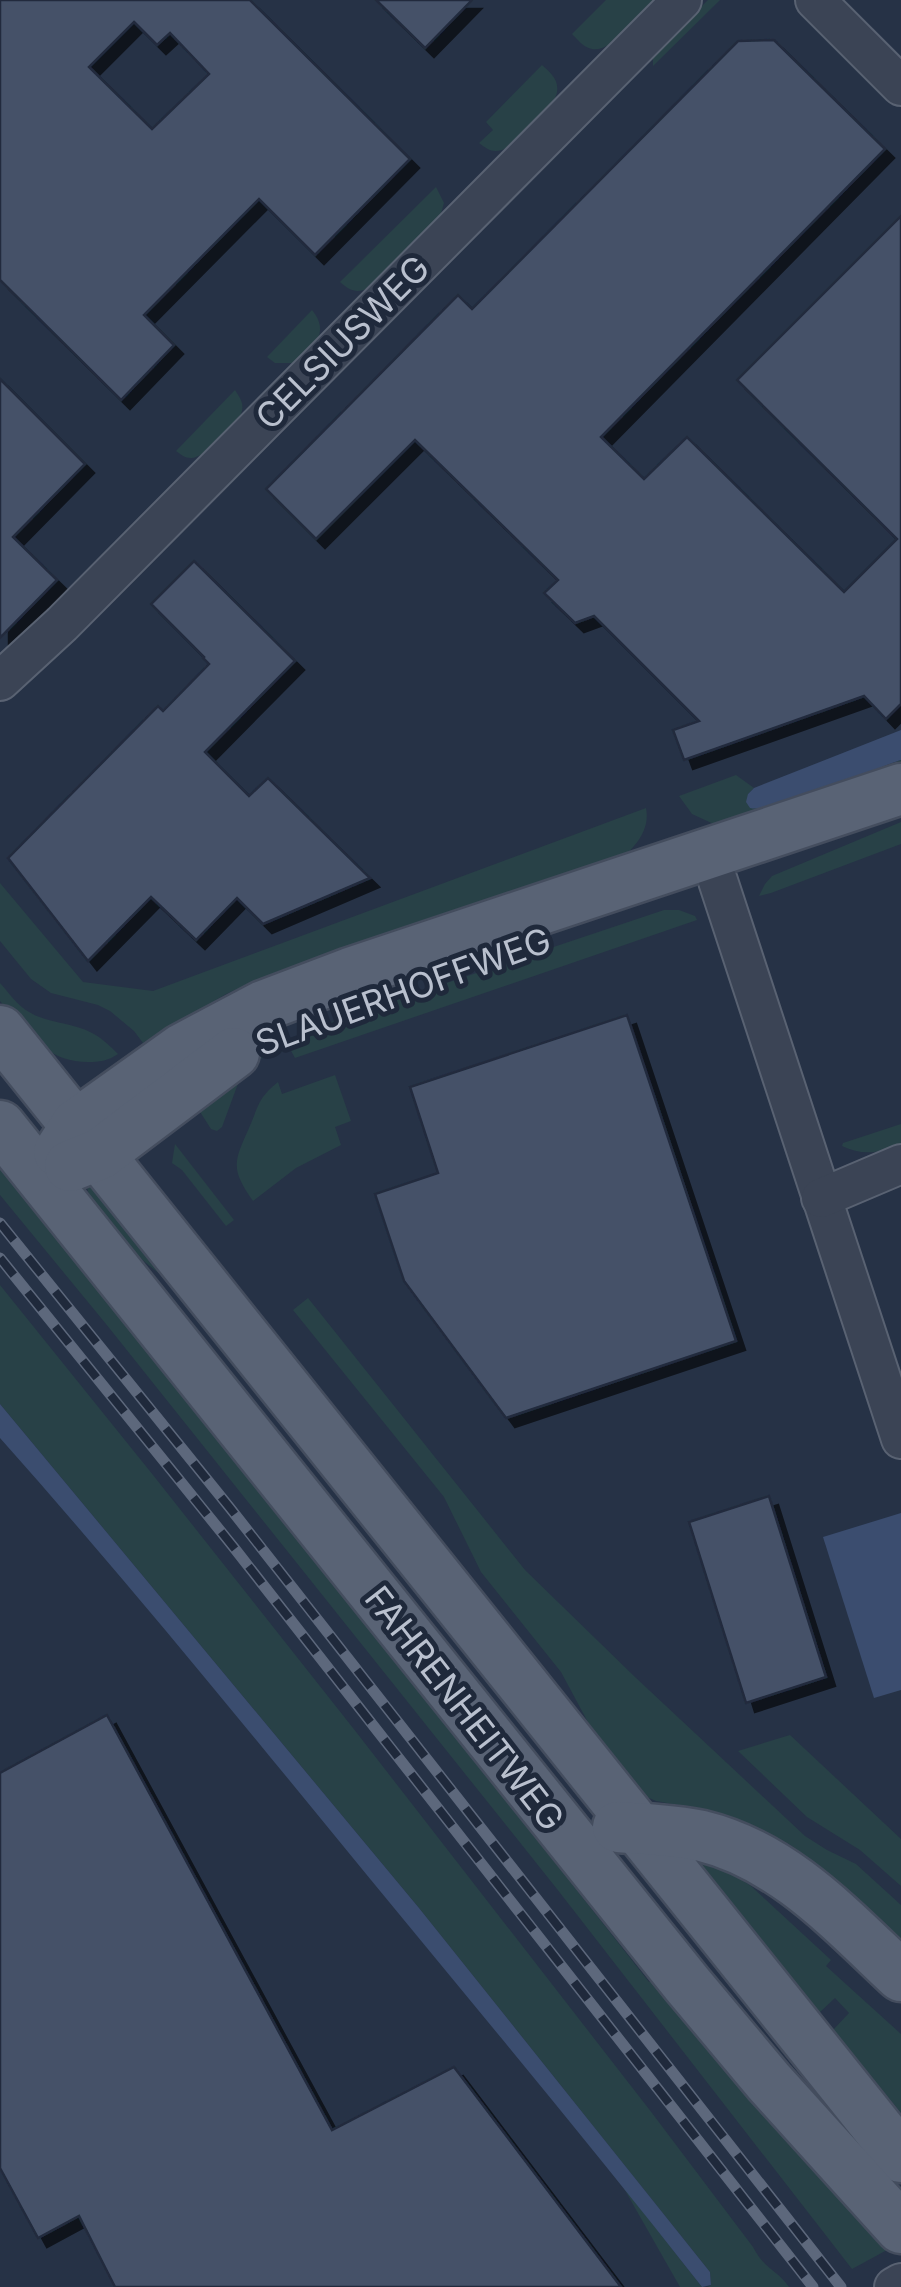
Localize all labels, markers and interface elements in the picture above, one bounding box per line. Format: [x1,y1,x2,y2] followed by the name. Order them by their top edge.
[246,246,438,438] street label: CELSIUSWEG
[250,918,556,1064] street label: SLAUERHOFFWEG
[357,1578,573,1838] street label: FAHRENHEITWEG

